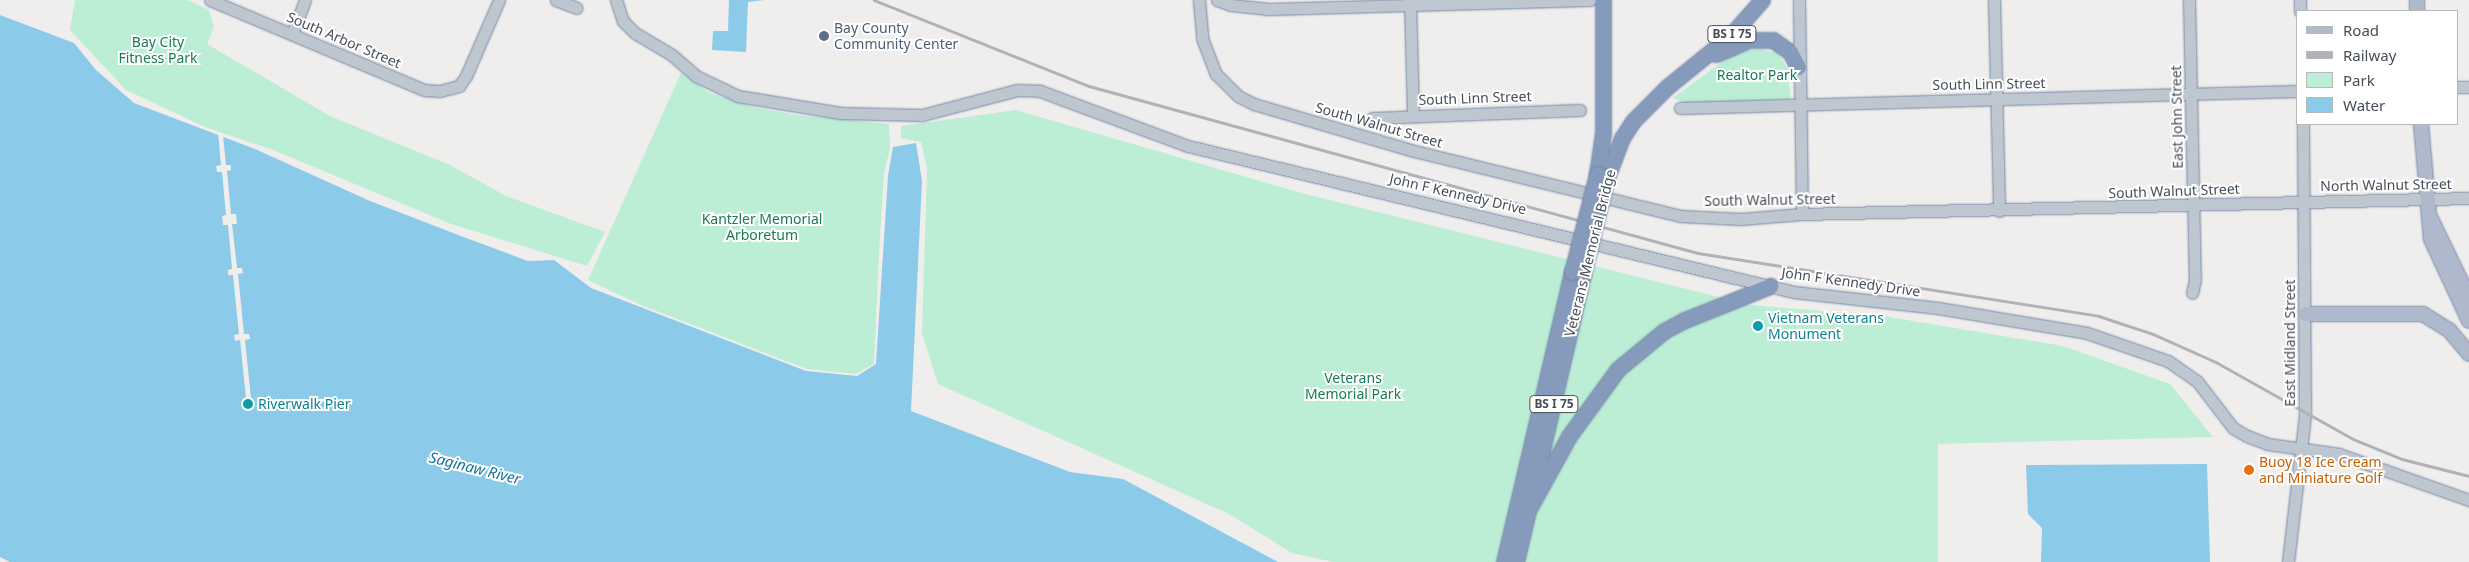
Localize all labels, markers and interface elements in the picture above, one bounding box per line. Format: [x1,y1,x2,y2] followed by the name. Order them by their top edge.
[284,8,404,72] street label: South Arbor Street
[2296,10,2459,125] legend
[834,20,958,52] place label: Bay County Community Center
[2343,20,2379,40] text: Road
[1707,24,1757,44] road number: BS I 75
[818,30,830,42] marker: Bay County Community Center
[118,34,198,66] park label: Bay City Fitness Park
[2343,45,2396,65] text: Railway
[2168,65,2186,169] street label: East John Street
[1717,67,1797,83] park label: Realtor Park
[2343,70,2375,90] text: Park
[1932,75,2046,93] street label: South Linn Street
[1418,88,1532,108] street label: South Linn Street
[2343,95,2385,115] text: Water
[1314,99,1444,151] street label: South Walnut Street
[1561,168,1619,338] street label: Veterans Memorial Bridge
[1388,170,1528,218] street label: John F Kennedy Drive
[2320,175,2452,195] street label: North Walnut Street
[2108,180,2240,202] street label: South Walnut Street
[1704,190,1836,210] street label: South Walnut Street
[702,211,822,243] park label: Kantzler Memorial Arboretum
[1781,264,1921,300] street label: John F Kennedy Drive
[2282,279,2298,407] street label: East Midland Street
[1768,310,1884,342] place label: Vietnam Veterans Monument
[1752,320,1764,332] marker: Vietnam Veterans Monument
[1305,370,1401,402] park label: Veterans Memorial Park
[1529,394,1579,414] road number: BS I 75
[258,396,350,412] place label: Riverwalk Pier
[242,398,254,410] marker: Riverwalk Pier
[427,448,523,488] water label: Saginaw River
[2259,454,2382,487] place label: Buoy 18 Ice Cream and Miniature Golf
[2243,464,2255,476] marker: Buoy 18 Ice Cream and Miniature Golf

